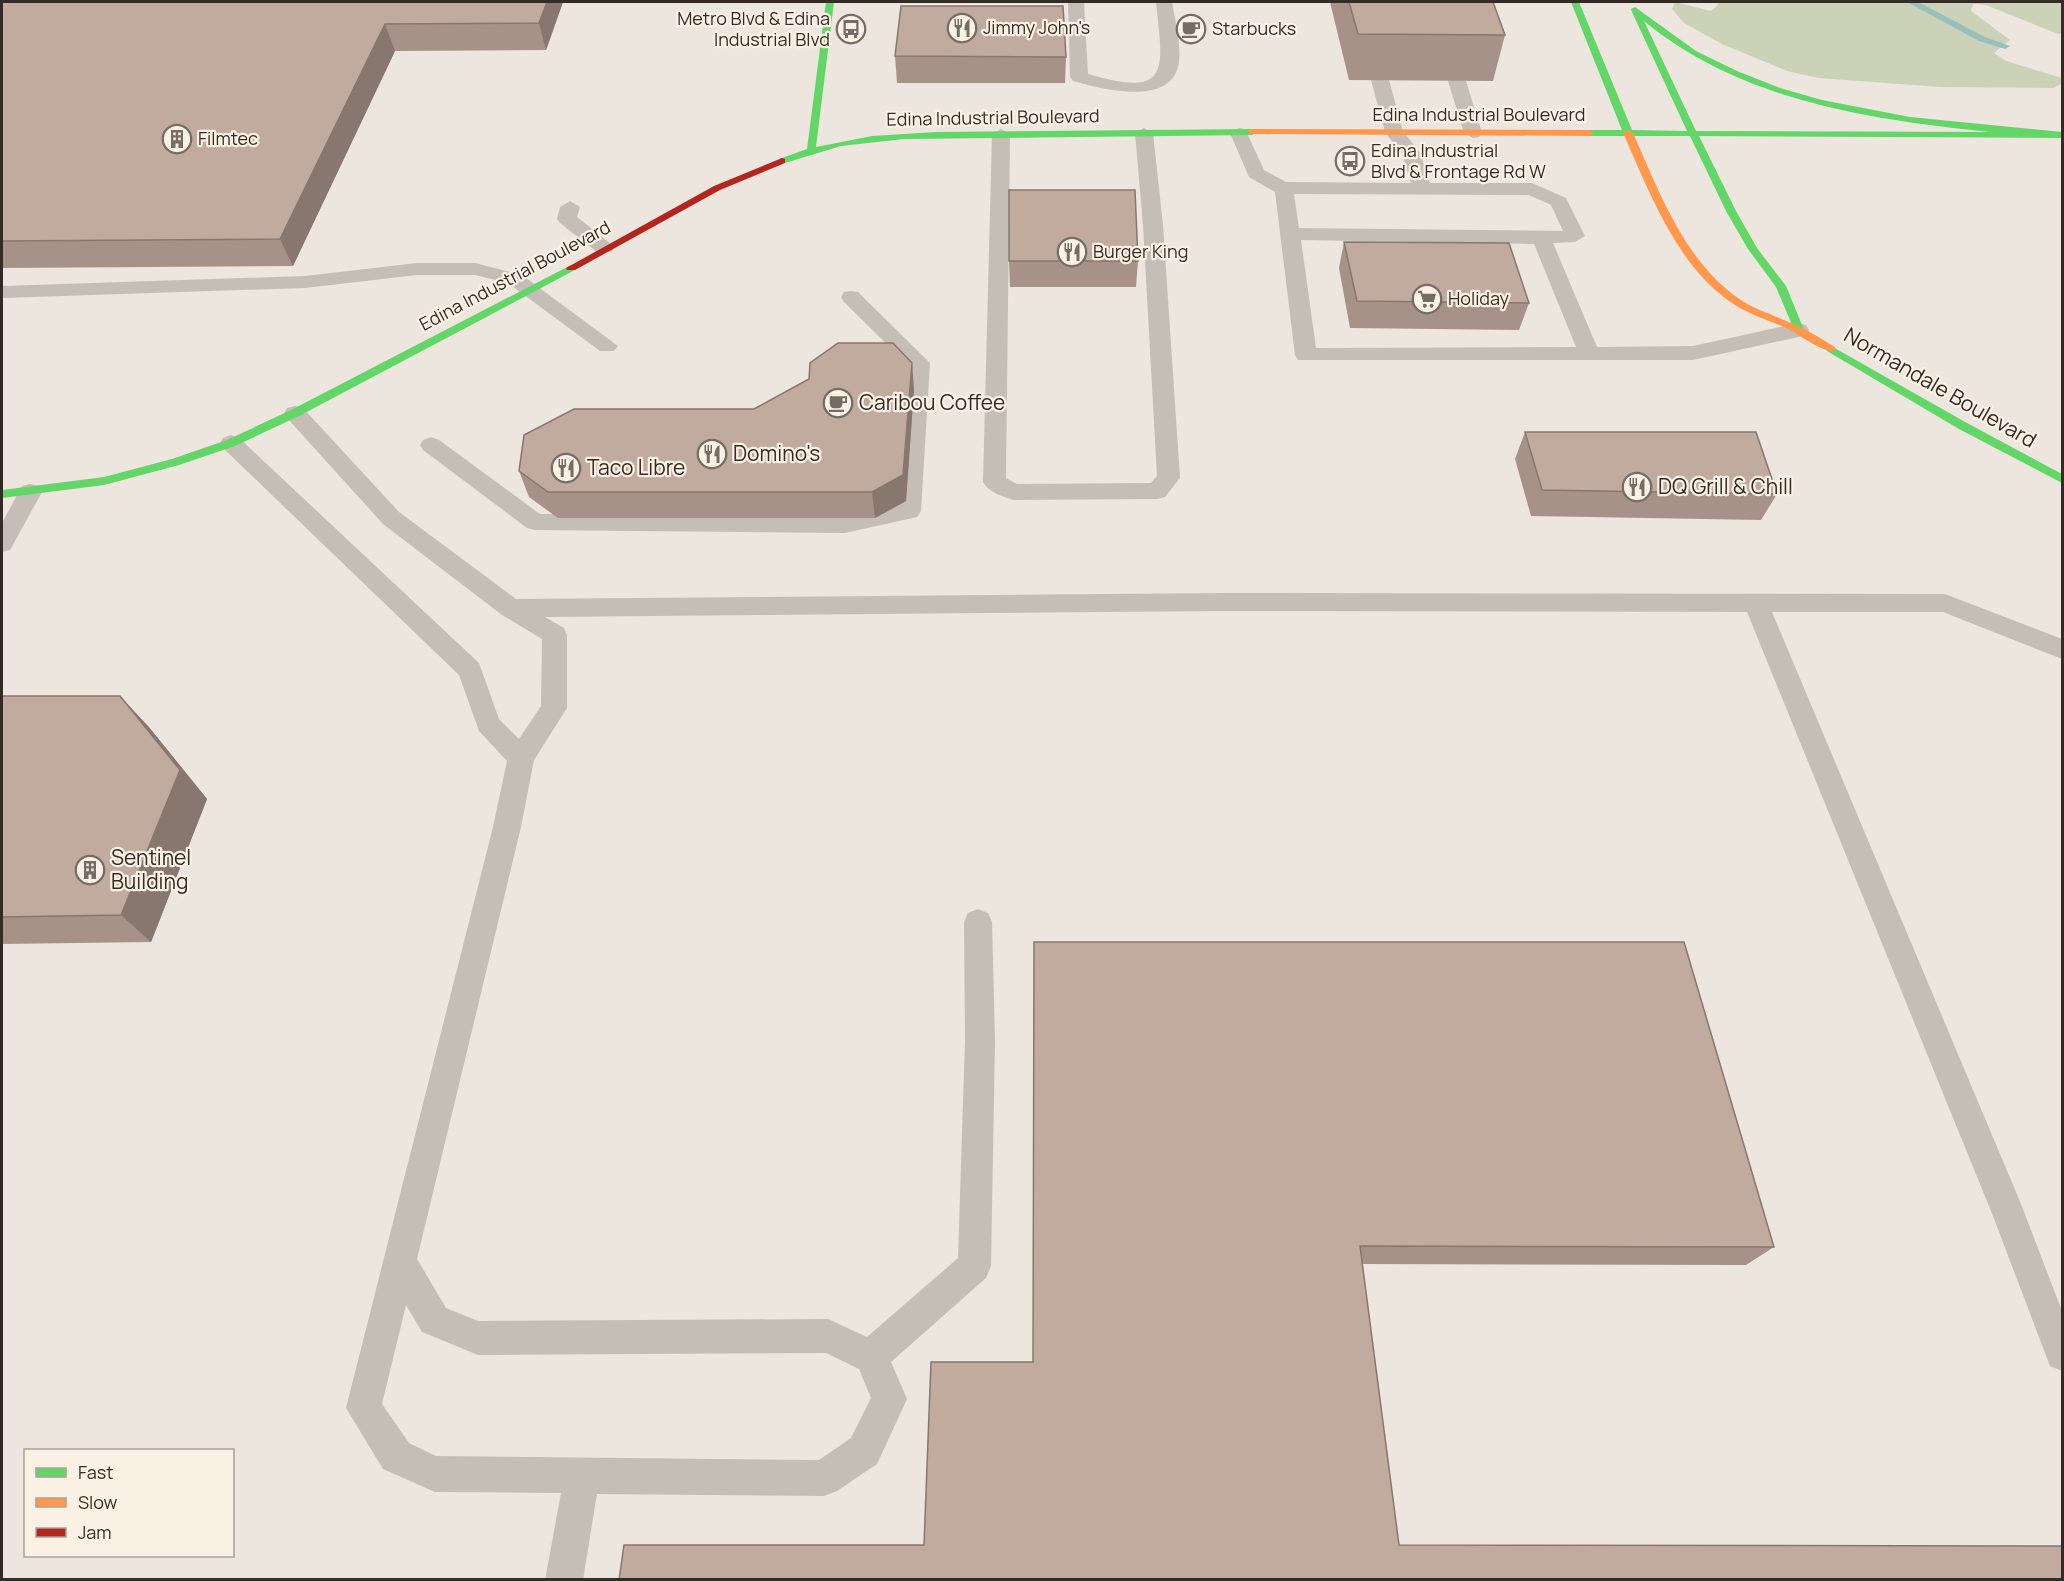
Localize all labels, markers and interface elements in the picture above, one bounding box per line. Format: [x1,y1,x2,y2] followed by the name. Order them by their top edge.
[677,6,830,51] place label: Metro Blvd & Edina Industrial Blvd
[946,12,978,44] restaurant icon: Jimmy John's
[835,13,867,45] bus stop icon: Metro Blvd & Edina Industrial Blvd
[1175,13,1207,45] cafe icon: Starbucks
[983,15,1090,39] place label: Jimmy John's
[1212,16,1296,40] place label: Starbucks
[1372,102,1586,126] street label: Edina Industrial Boulevard
[886,103,1100,131] street label: Edina Industrial Boulevard
[161,123,193,155] building icon: Filmtec
[198,126,258,150] place label: Filmtec
[1371,138,1546,183] place label: Edina Industrial Blvd & Frontage Rd W
[1334,145,1366,177] bus stop icon: Edina Industrial Blvd & Frontage Rd W
[415,215,614,336] street label: Edina Industrial Boulevard
[1056,236,1088,268] restaurant icon: Burger King
[1093,239,1188,263] place label: Burger King
[1411,283,1443,315] supermarket icon: Holiday
[1448,286,1509,310] place label: Holiday
[1839,321,2042,454] street label: Normandale Boulevard
[822,387,854,419] cafe icon: Caribou Coffee
[859,388,1005,416] place label: Caribou Coffee
[696,438,728,470] restaurant icon: Domino's
[733,439,820,467] place label: Domino's
[550,452,582,484] restaurant icon: Taco Libre
[587,453,685,481] place label: Taco Libre
[1621,471,1653,503] restaurant icon: DQ Grill & Chill
[1658,472,1793,500] place label: DQ Grill & Chill
[111,843,191,895] place label: Sentinel Building
[74,854,106,886] building icon: Sentinel Building
[24,1449,234,1557] legend
[78,1460,113,1484] text: Fast
[78,1490,118,1514] text: Slow
[78,1520,112,1544] text: Jam

